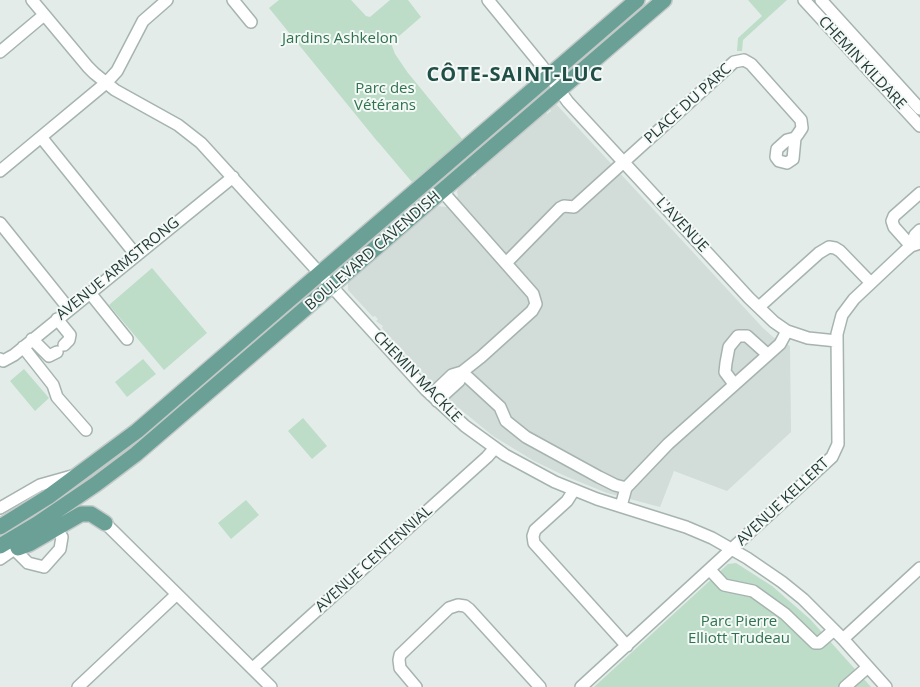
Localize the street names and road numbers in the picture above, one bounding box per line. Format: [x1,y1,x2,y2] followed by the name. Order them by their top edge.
[814,13,910,113] street label: CHEMIN KILDARE
[641,60,735,148] street label: PLACE DU PARC
[302,188,444,314] street label: BOULEVARD CAVENDISH
[652,194,712,256] street label: L'AVENUE
[53,214,183,324] street label: AVENUE ARMSTRONG
[369,328,465,426] street label: CHEMIN MACKLE
[733,454,833,550] street label: AVENUE KELLERT
[312,502,436,616] street label: AVENUE CENTENNIAL

